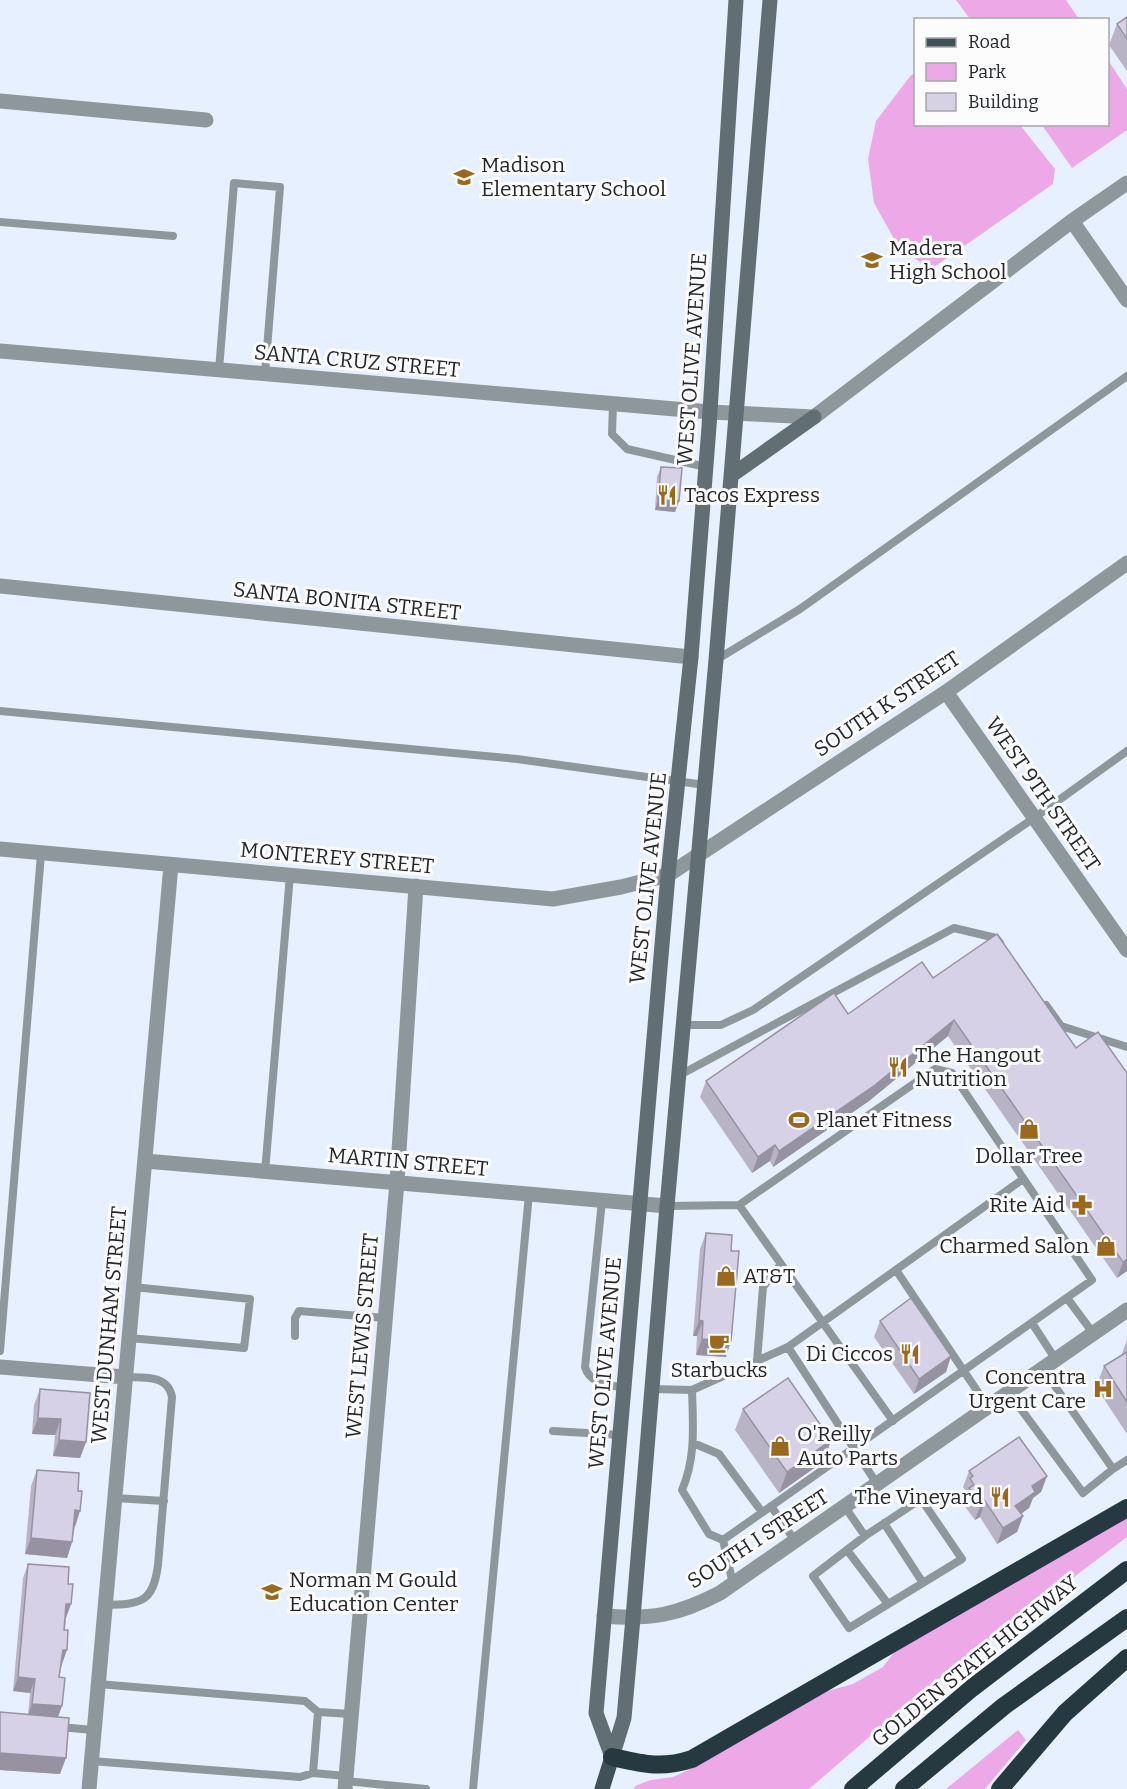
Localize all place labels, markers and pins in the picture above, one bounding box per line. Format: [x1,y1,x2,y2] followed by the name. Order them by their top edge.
[481,152,666,202] place label: Madison Elementary School
[452,165,476,189] school or university icon: Madison Elementary School
[889,235,1007,285] place label: Madera High School
[860,248,884,272] school or university icon: Madera High School
[684,482,820,508] place label: Tacos Express
[655,483,679,507] restaurant icon: Tacos Express
[915,1042,1041,1092] place label: The Hangout Nutrition
[886,1055,910,1079] restaurant icon: The Hangout Nutrition
[816,1107,952,1133] place label: Planet Fitness
[787,1108,811,1132] sports icon: Planet Fitness
[1017,1117,1041,1141] shop icon: Dollar Tree
[975,1143,1083,1169] place label: Dollar Tree
[989,1192,1065,1218] place label: Rite Aid
[1070,1193,1094,1217] pharmacy icon: Rite Aid
[939,1233,1089,1259] place label: Charmed Salon
[1094,1234,1118,1258] shop icon: Charmed Salon
[743,1263,795,1289] place label: AT&T
[714,1264,738,1288] shop icon: AT&T
[707,1331,731,1355] cafe icon: Starbucks
[806,1341,893,1367] place label: Di Ciccos
[898,1342,922,1366] restaurant icon: Di Ciccos
[671,1357,767,1383] place label: Starbucks
[968,1364,1087,1414] place label: Concentra Urgent Care
[1091,1377,1115,1401] hospital icon: Concentra Urgent Care
[797,1421,898,1471] place label: O'Reilly Auto Parts
[768,1434,792,1458] shop icon: O'Reilly Auto Parts
[855,1484,983,1510] place label: The Vineyard
[988,1485,1012,1509] restaurant icon: The Vineyard
[289,1567,458,1617] place label: Norman M Gould Education Center
[260,1580,284,1604] school or university icon: Norman M Gould Education Center

